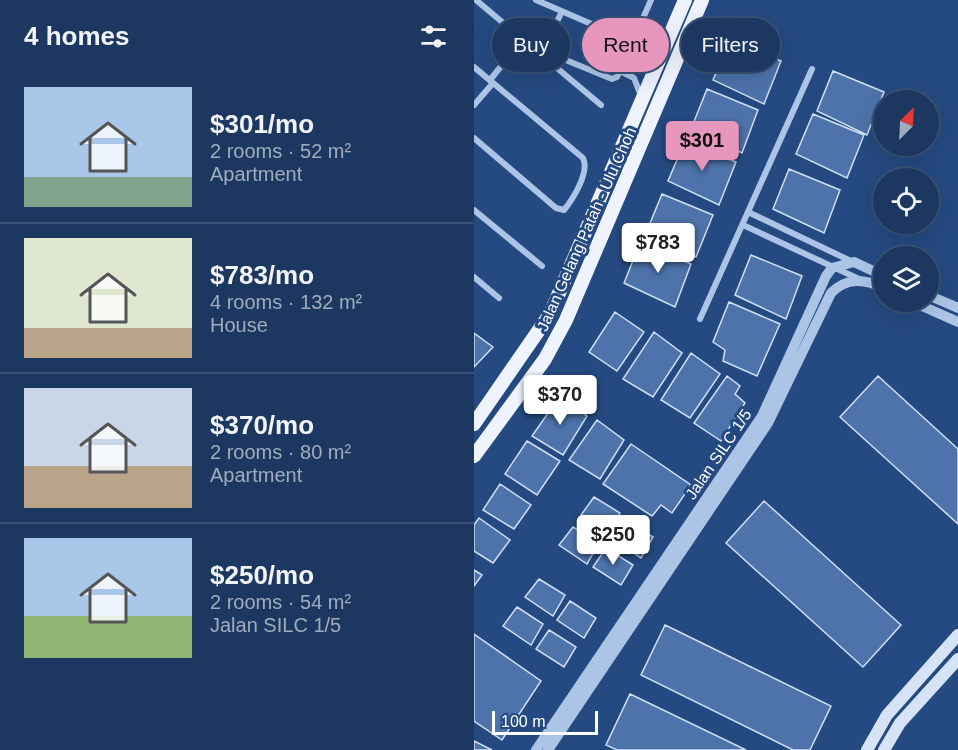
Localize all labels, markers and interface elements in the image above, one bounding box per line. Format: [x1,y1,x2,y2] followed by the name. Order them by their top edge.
[492,18,570,72] chip: Buy
[582,18,669,72] chip: Rent
[681,18,780,72] chip: Filters
[417,20,450,53] icon: filters
[24,21,130,51] text: 4 homes
[873,90,939,156] north arrow
[873,90,939,312] map controls
[210,109,314,139] text: $301/mo
[72,111,144,183] icon: home
[666,121,738,172] pin: $301
[534,125,639,334] street label: Jalan Gelang Patah - Ulu Choh
[680,129,724,151] text: $301
[210,140,351,162] text: 2 rooms · 52 m²
[210,163,302,185] text: Apartment
[873,168,939,234] button: locate
[622,223,694,274] pin: $783
[636,231,680,253] text: $783
[873,246,939,312] button: layers
[210,260,314,290] text: $783/mo
[72,262,144,334] icon: home
[210,291,362,313] text: 4 rooms · 132 m²
[210,314,268,336] text: House
[524,375,596,426] pin: $370
[538,383,582,405] text: $370
[682,406,755,503] street label: Jalan SILC 1/5
[210,410,314,440] text: $370/mo
[72,412,144,484] icon: home
[210,441,351,463] text: 2 rooms · 80 m²
[210,464,302,486] text: Apartment
[577,515,649,566] pin: $250
[591,523,635,545] text: $250
[210,560,314,590] text: $250/mo
[72,562,144,634] icon: home
[210,591,351,613] text: 2 rooms · 54 m²
[210,614,341,636] text: Jalan SILC 1/5
[492,708,598,736] scale bar
[501,713,545,730] text: 100 m

